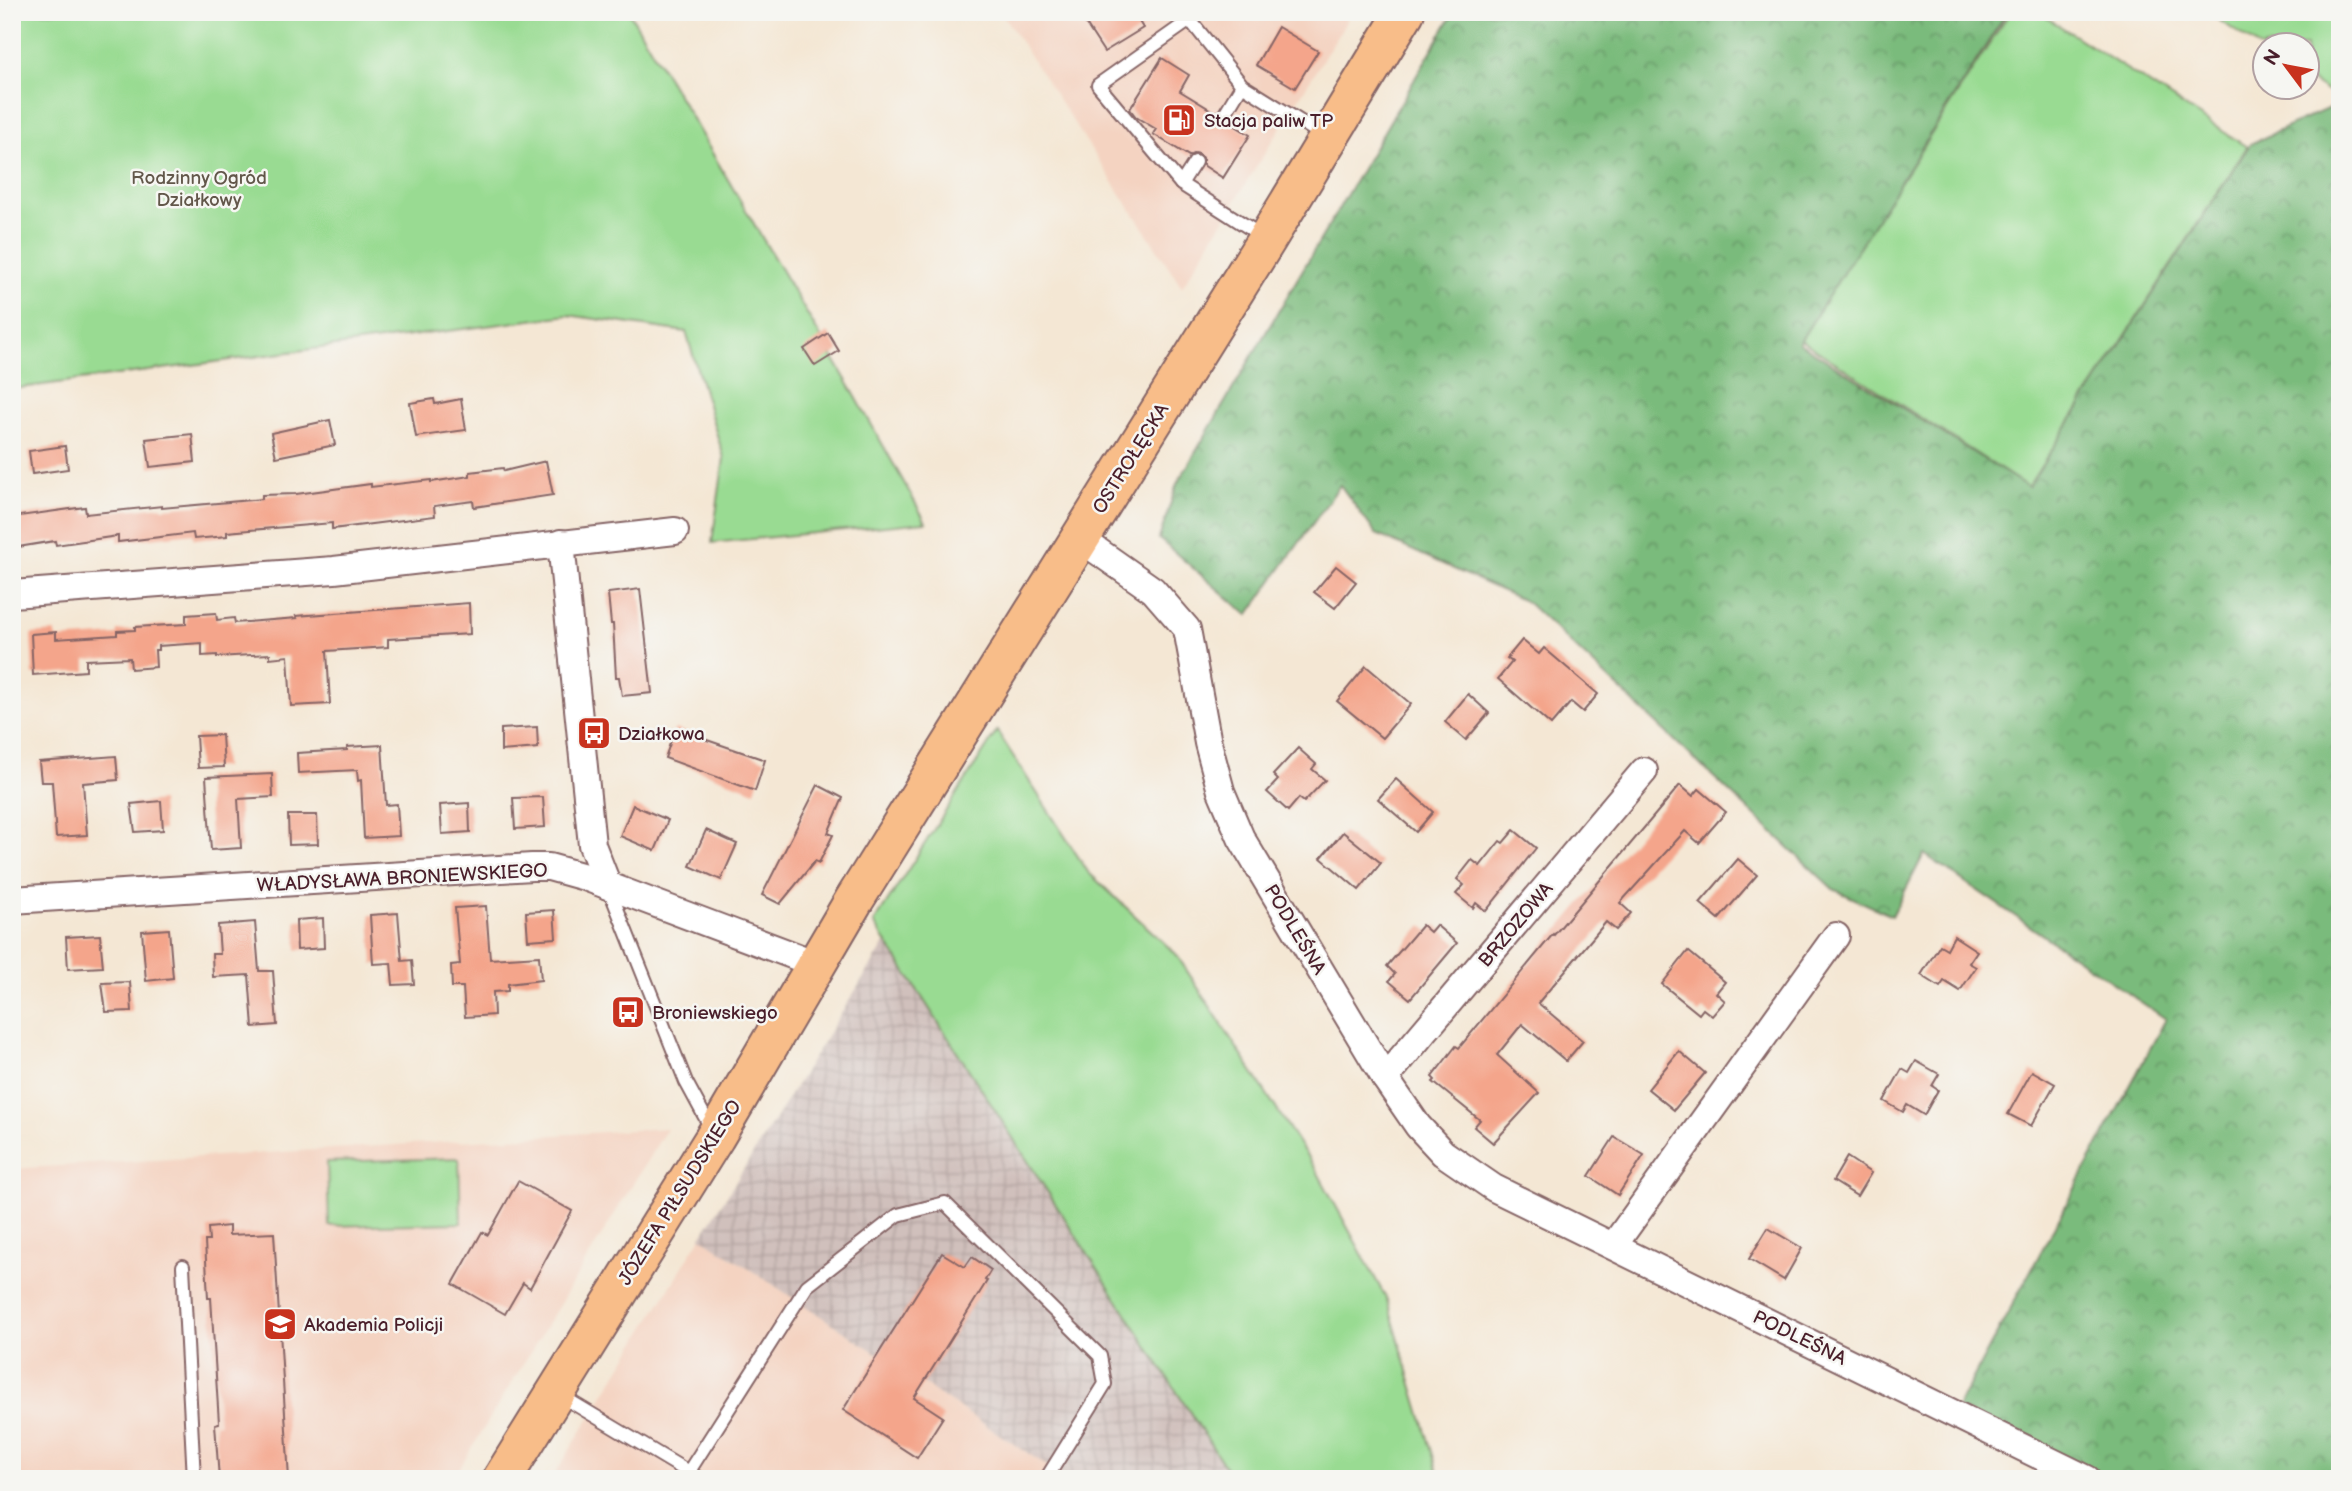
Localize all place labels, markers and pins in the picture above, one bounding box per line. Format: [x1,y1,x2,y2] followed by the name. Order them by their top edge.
[1160,101,1198,139] fuel station icon: Stacja paliw TP
[1204,110,1333,133] place label: Stacja paliw TP
[575,714,613,752] bus stop icon: Działkowa
[618,723,705,746] place label: Działkowa
[609,993,647,1031] bus stop icon: Broniewskiego
[652,1002,778,1025] place label: Broniewskiego
[261,1305,299,1343] school or university icon: Akademia Policji
[304,1314,443,1337] place label: Akademia Policji

